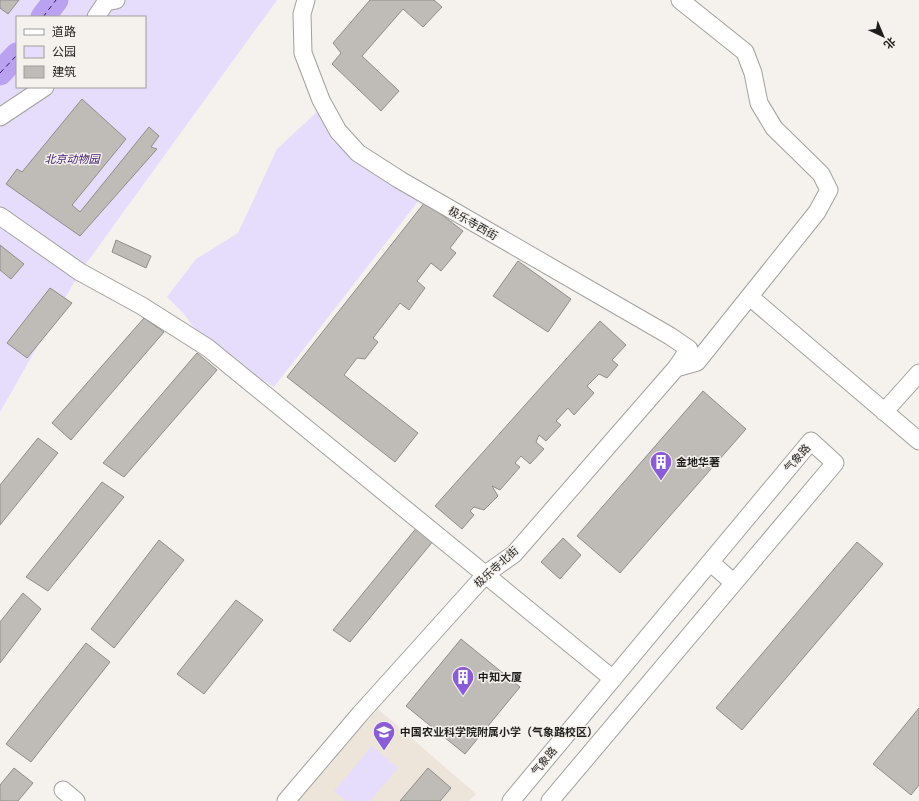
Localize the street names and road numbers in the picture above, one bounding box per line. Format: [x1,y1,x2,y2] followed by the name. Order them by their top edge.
[446,204,500,242] street label: 极乐寺西街
[782,442,812,474] street label: 气象路
[472,544,520,590] street label: 极乐寺北街
[529,745,559,777] street label: 气象路

